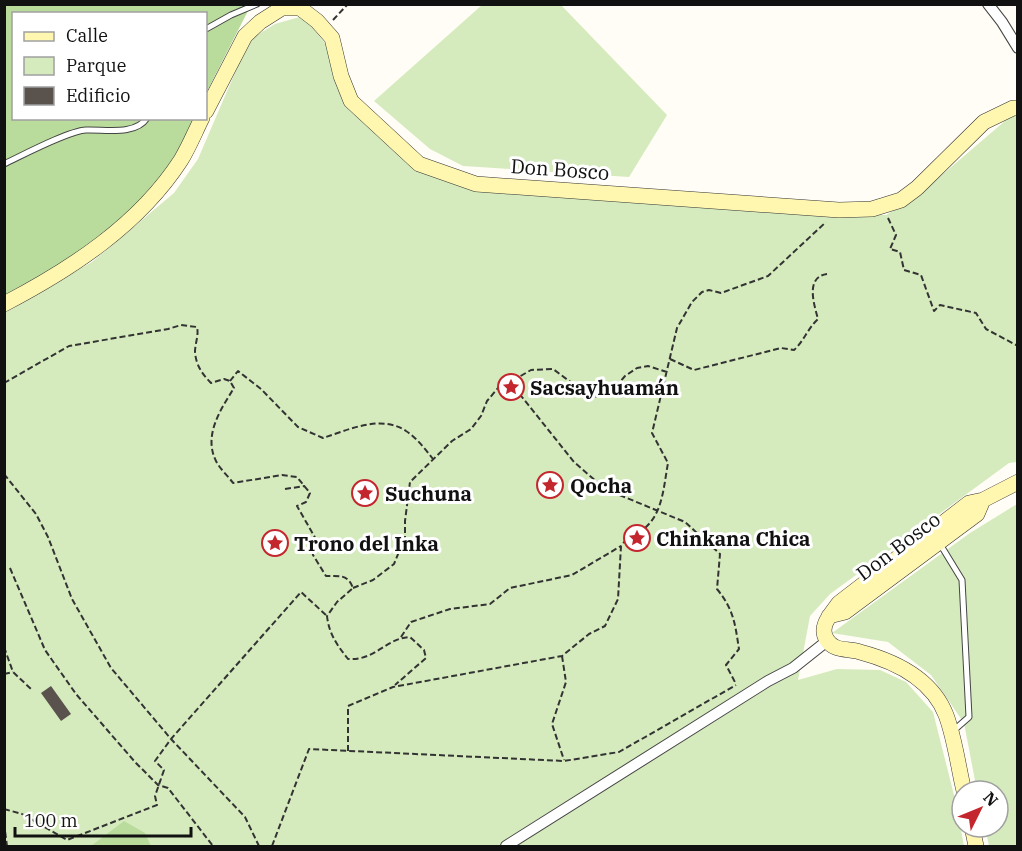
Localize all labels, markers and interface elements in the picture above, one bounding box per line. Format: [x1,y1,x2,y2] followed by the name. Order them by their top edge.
[12,12,207,120] legend
[66,24,108,47] text: Calle
[66,54,126,77] text: Parque
[66,84,130,107] text: Edificio
[510,152,610,186] street label: Don Bosco
[496,372,526,402] place icon: Sacsayhuamán
[530,374,679,401] place label: Sacsayhuamán
[535,470,565,500] place icon: Qocha
[570,472,632,499] place label: Qocha
[350,478,380,508] place icon: Suchuna
[385,480,472,507] place label: Suchuna
[850,506,946,586] street label: Don Bosco
[622,523,652,553] place icon: Chinkana Chica
[656,525,811,552] place label: Chinkana Chica
[260,528,290,558] place icon: Trono del Inka
[294,530,439,557] place label: Trono del Inka
[950,779,1010,839] north arrow
[979,787,1003,810] text: N
[15,800,190,838] scale bar
[24,809,78,832] text: 100 m

